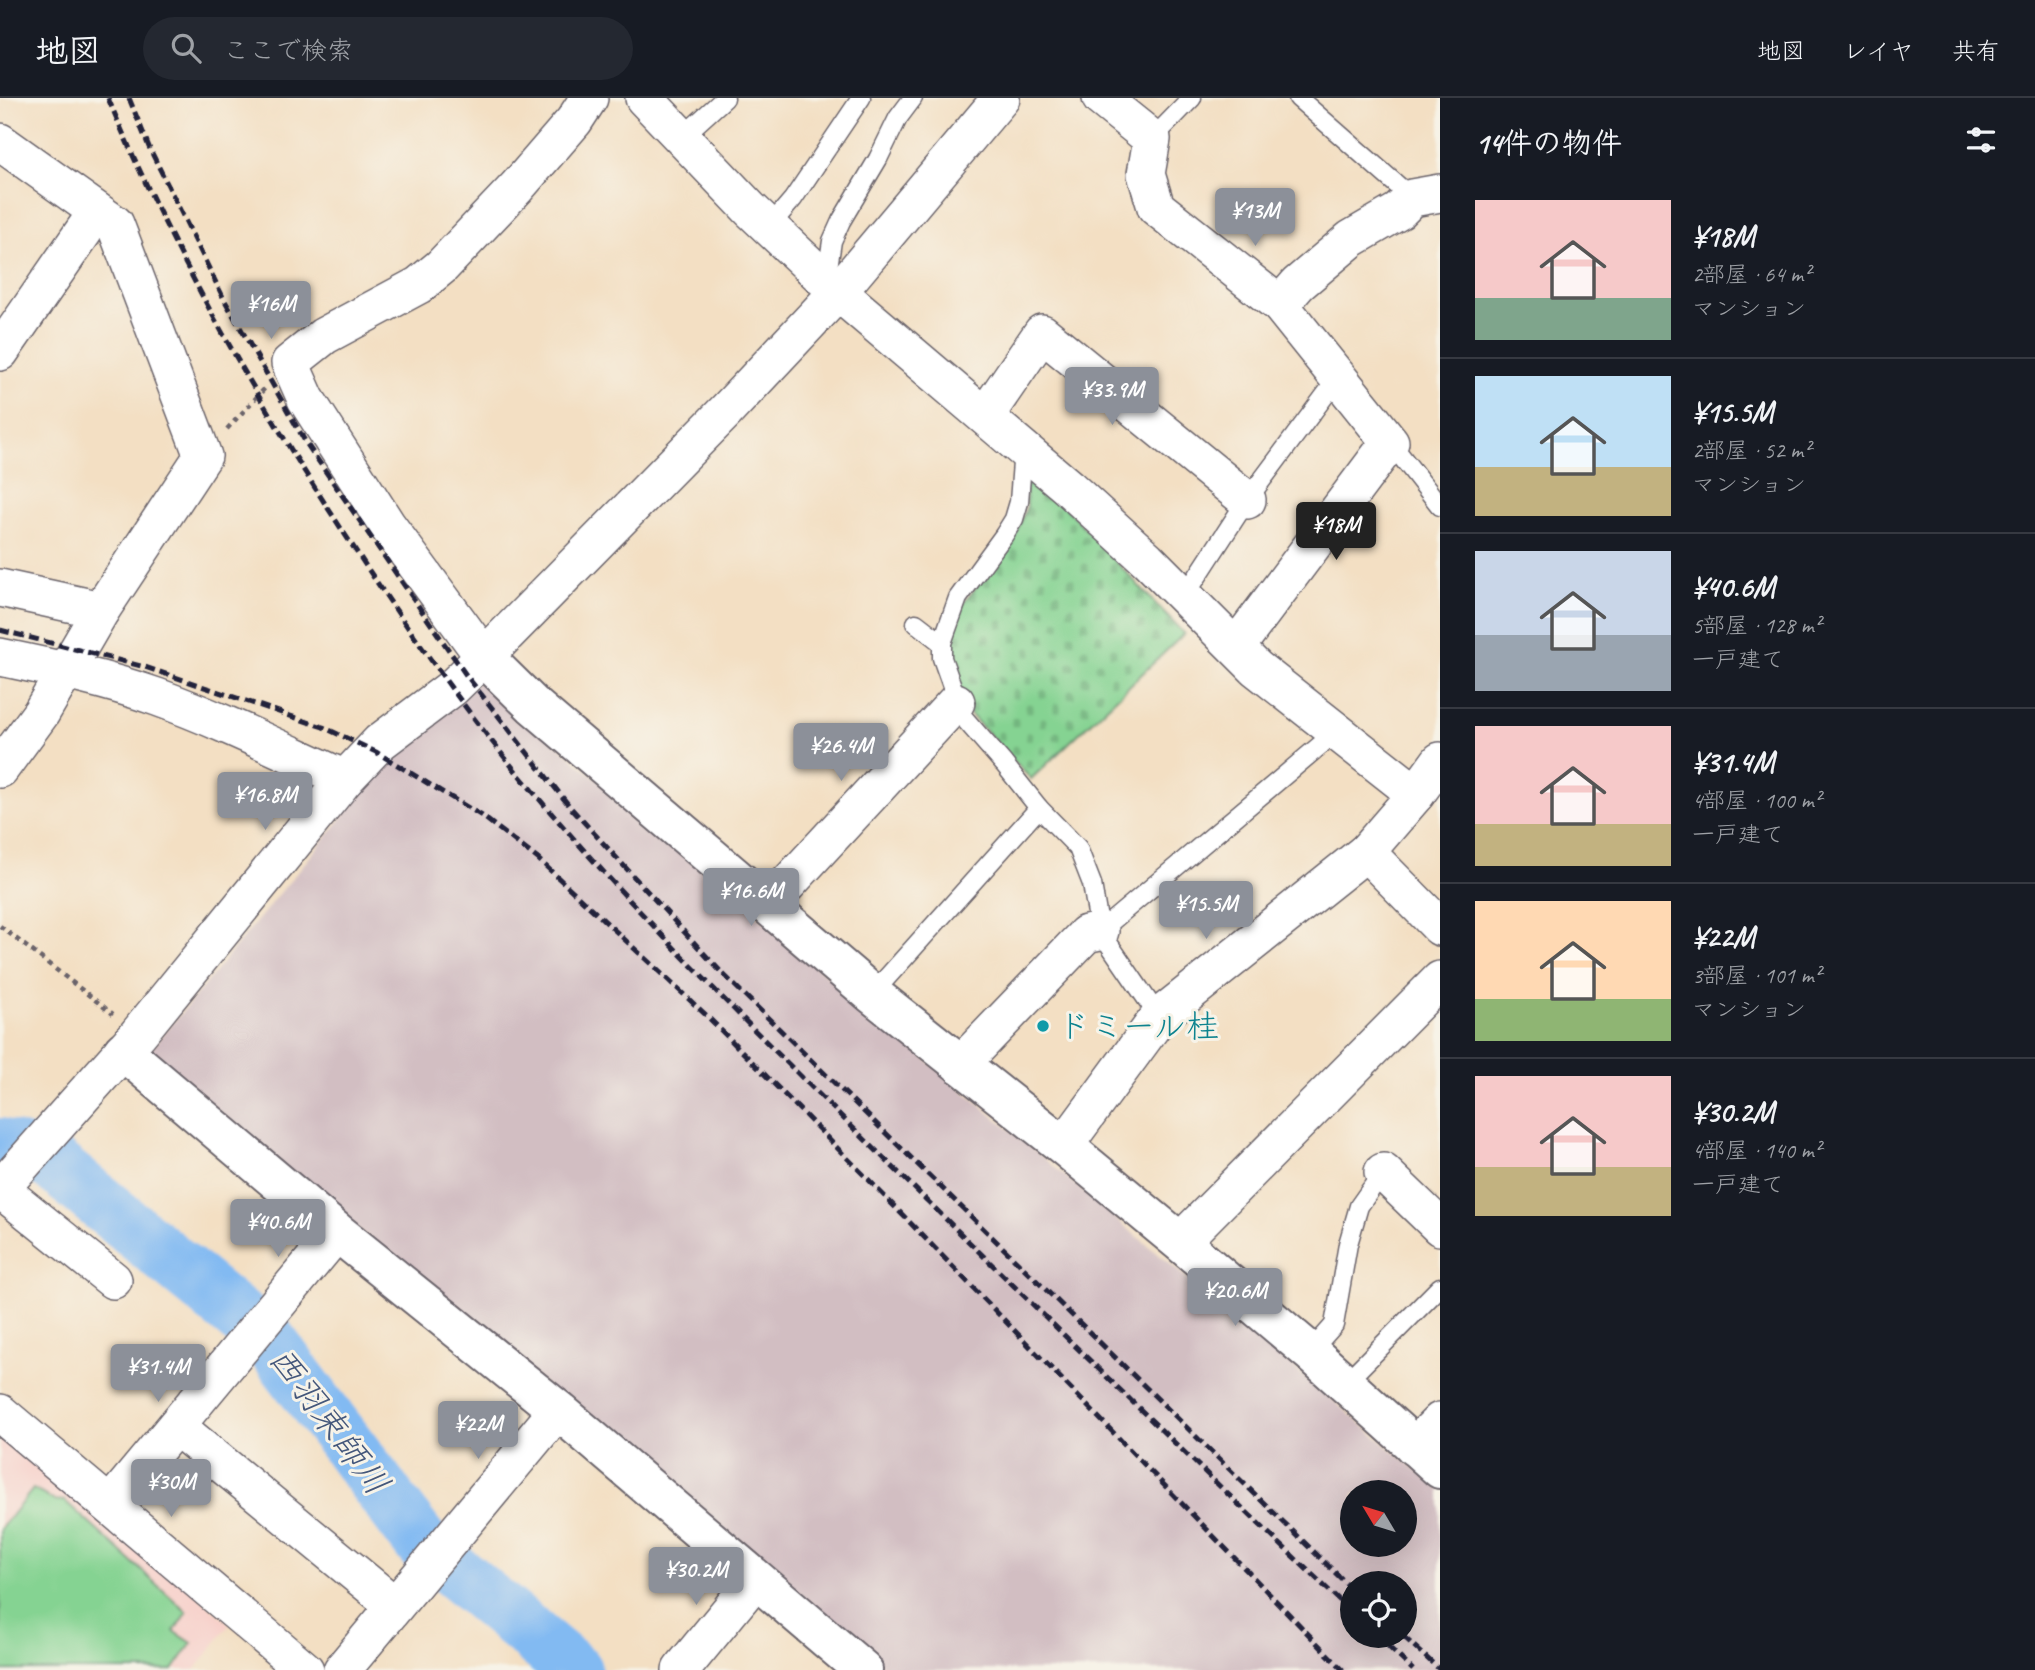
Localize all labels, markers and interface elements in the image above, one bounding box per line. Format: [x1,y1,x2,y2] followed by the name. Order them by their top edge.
[143,17,633,80] search box
[167,29,205,67] icon: search
[35,30,101,72] text: 地図
[223,34,353,67] text: ここで検索
[1757,36,1805,66] text: 地図
[1843,36,1914,66] text: レイヤ
[1952,36,2000,66] text: 共有
[1962,121,2000,159] icon: filters
[1475,124,1622,162] text: 14件の物件
[1214,188,1296,248] pin: ¥13M
[1231,196,1279,225] text: ¥13M
[1692,217,1754,255] text: ¥18M
[1531,228,1615,312] icon: home
[1692,260,1810,289] text: 2部屋 · 64 m²
[230,282,312,341] pin: ¥16M
[247,289,295,318] text: ¥16M
[1692,294,1806,323] text: マンション
[1055,368,1169,427] pin: ¥33.9M
[1081,375,1143,404] text: ¥33.9M
[1692,393,1773,431] text: ¥15.5M
[1531,404,1615,488] icon: home
[1692,436,1810,465] text: 2部屋 · 52 m²
[1692,470,1806,499] text: マンション
[1295,503,1377,562] pin: ¥18M
[1312,510,1360,539] text: ¥18M
[1692,568,1774,606] text: ¥40.6M
[1531,579,1615,663] icon: home
[1692,611,1821,640] text: 5部屋 · 128 m²
[1692,645,1784,674] text: 一戸建て
[784,724,898,783] pin: ¥26.4M
[809,731,873,760] text: ¥26.4M
[1692,743,1774,781] text: ¥31.4M
[1531,754,1615,838] icon: home
[208,772,322,832] pin: ¥16.8M
[233,780,297,809] text: ¥16.8M
[1692,786,1821,815] text: 4部屋 · 100 m²
[1692,820,1784,849] text: 一戸建て
[694,868,808,928] pin: ¥16.6M
[719,876,783,905] text: ¥16.6M
[1149,882,1263,941] pin: ¥15.5M
[1175,889,1237,918] text: ¥15.5M
[1692,918,1754,956] text: ¥22M
[1531,929,1615,1013] icon: home
[1692,961,1821,990] text: 3部屋 · 101 m²
[1692,995,1806,1024] text: マンション
[1057,1005,1219,1047] place label: ドミール桂
[1035,1018,1051,1034] marker: ドミール桂
[1692,1093,1774,1131] text: ¥30.2M
[1531,1104,1615,1188] icon: home
[1692,1136,1821,1165] text: 4部屋 · 140 m²
[1692,1170,1784,1199] text: 一戸建て
[221,1200,335,1259] pin: ¥40.6M
[246,1207,310,1236] text: ¥40.6M
[1178,1268,1292,1328] pin: ¥20.6M
[1203,1276,1267,1305] text: ¥20.6M
[258,1338,400,1504] water label: 西羽束師川
[101,1344,215,1404] pin: ¥31.4M
[127,1352,189,1381] text: ¥31.4M
[437,1402,519,1461] pin: ¥22M
[454,1409,502,1438] text: ¥22M
[130,1460,212,1519] pin: ¥30M
[147,1467,195,1496] text: ¥30M
[1340,1480,1418,1558] north arrow
[1340,1480,1417,1648] map controls
[639,1548,753,1607] pin: ¥30.2M
[665,1555,727,1584] text: ¥30.2M
[1340,1571,1417,1648] button: locate

